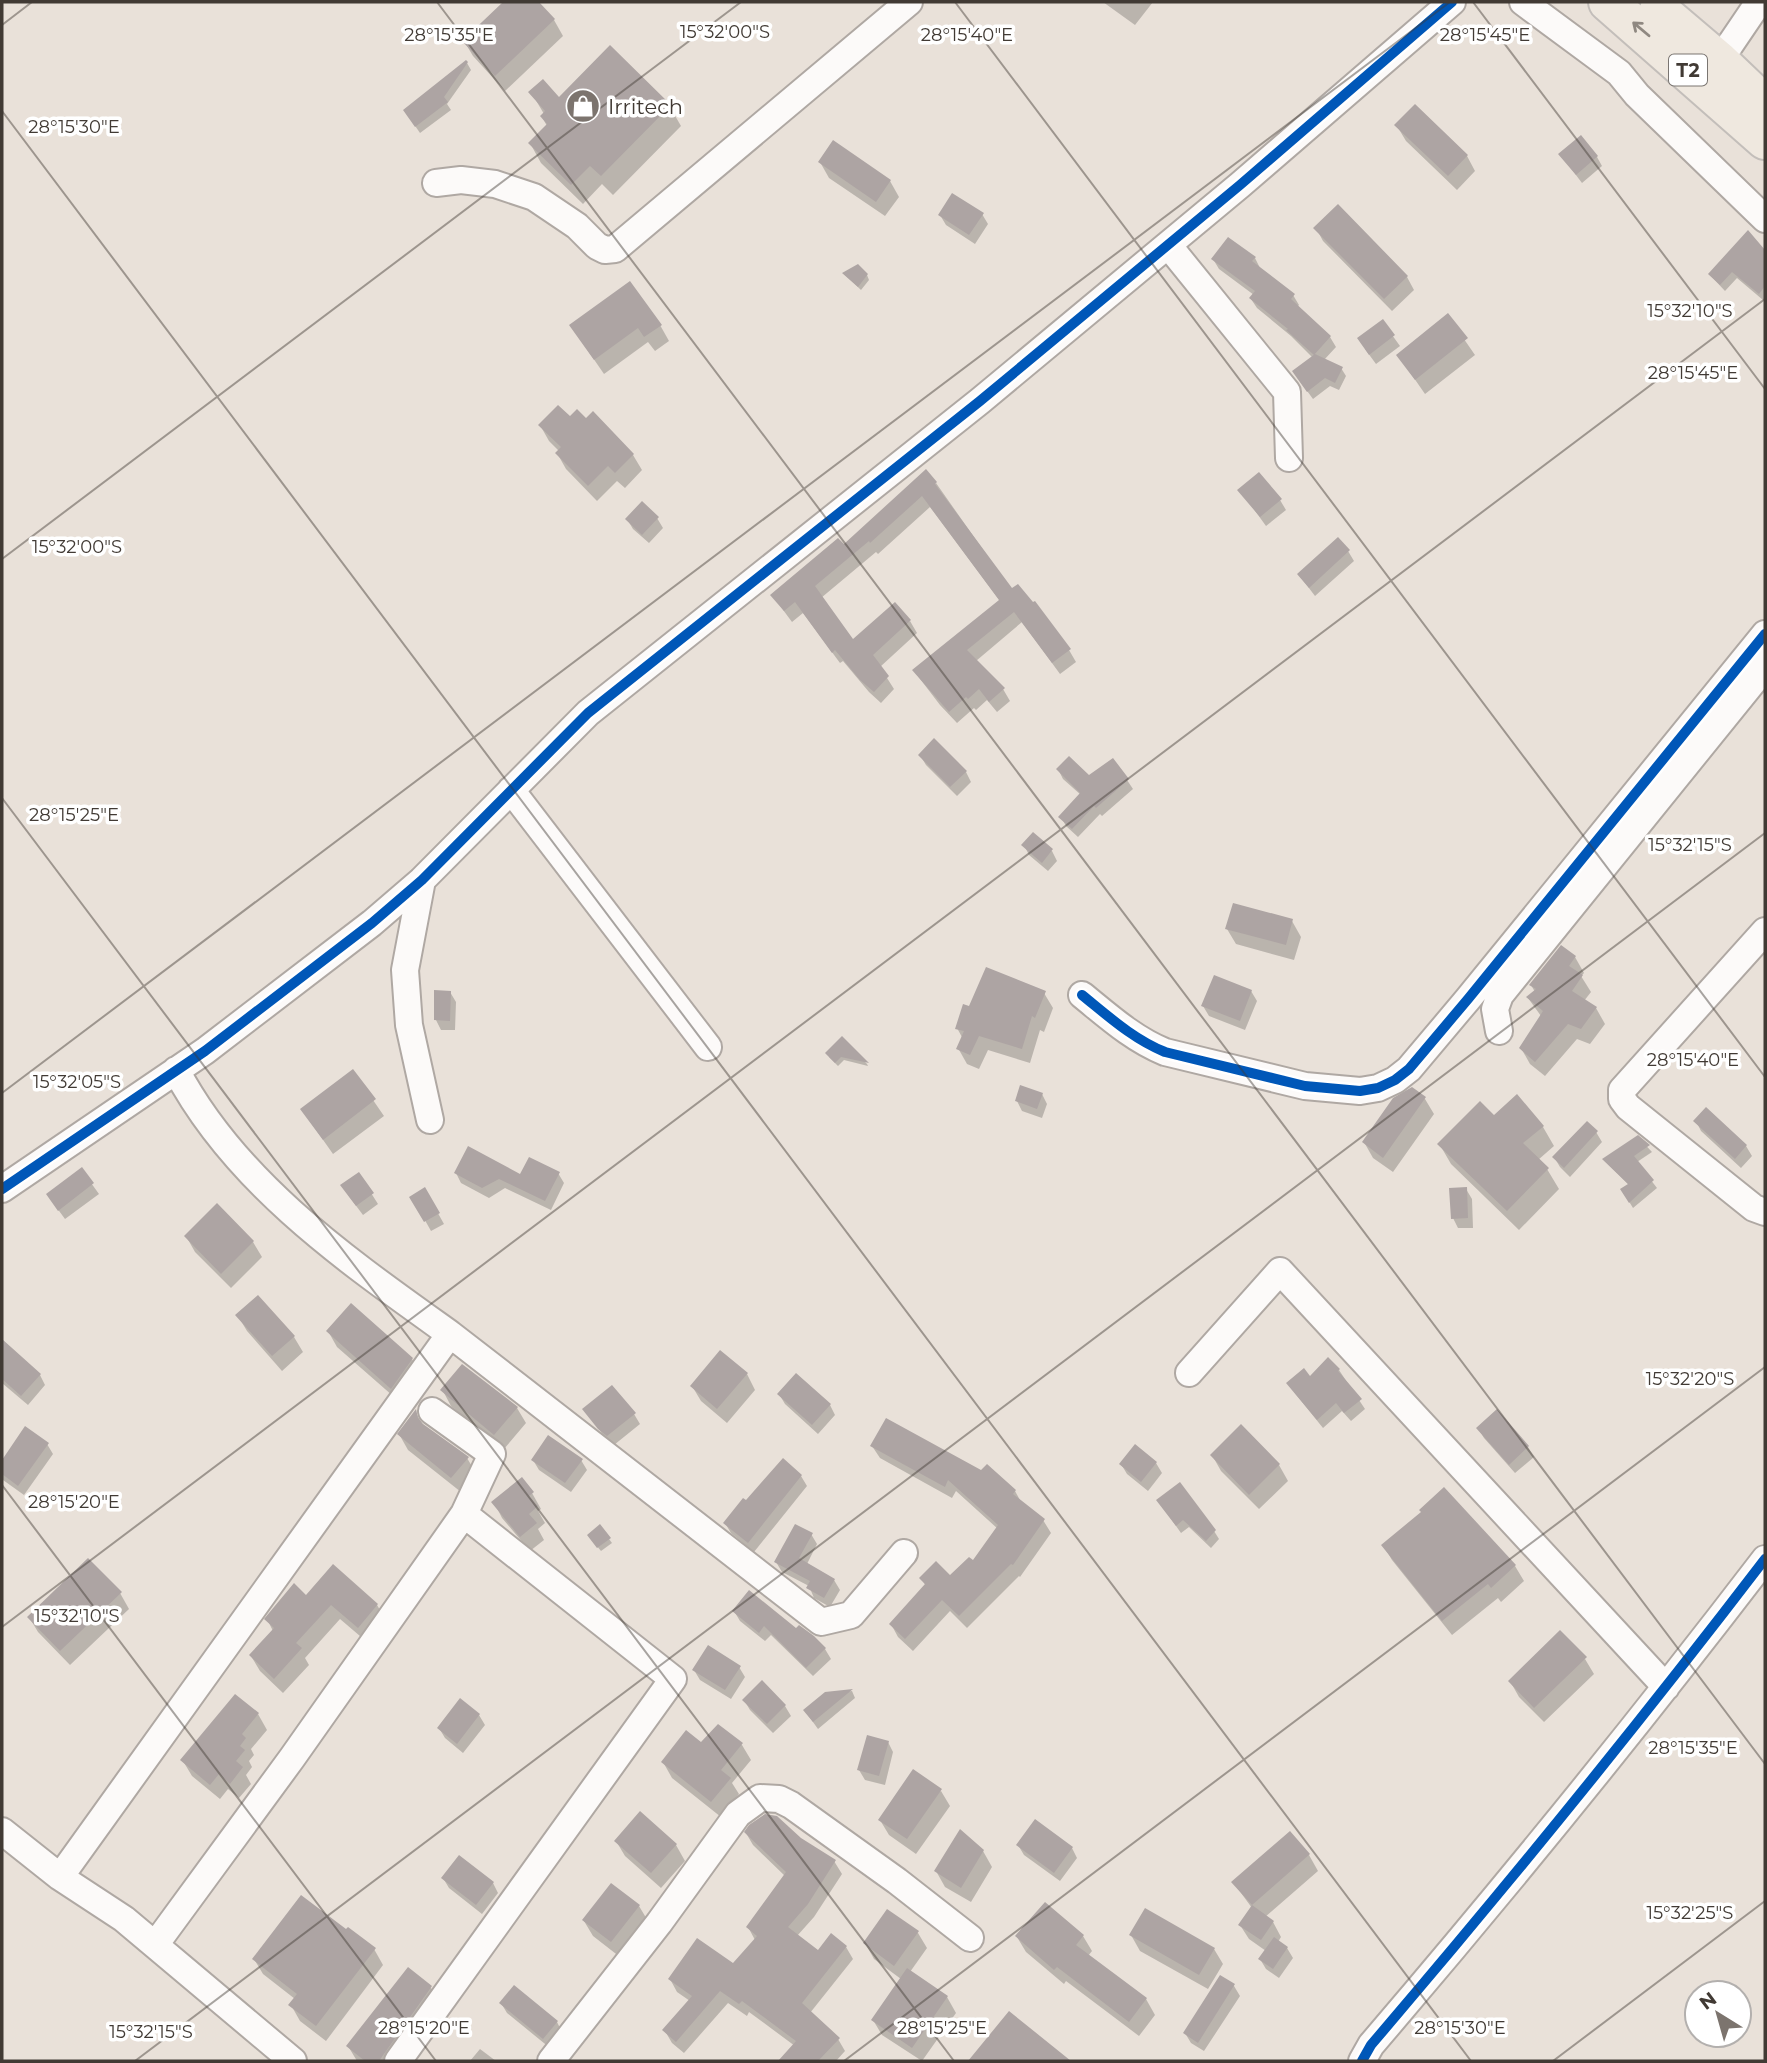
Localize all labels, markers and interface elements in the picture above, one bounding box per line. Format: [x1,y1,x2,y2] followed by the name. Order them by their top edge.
[680,21,770,43] text: 15°32'00"S
[1633,21,1651,37] one-way arrow
[404,24,494,46] text: 28°15'35"E
[921,24,1013,46] text: 28°15'40"E
[1440,24,1530,46] text: 28°15'45"E
[1669,54,1707,86] road number: T2
[564,87,602,125] shop icon: Irritech
[608,94,683,119] place label: Irritech
[28,116,120,138] text: 28°15'30"E
[1647,300,1733,322] text: 15°32'10"S
[1648,362,1738,384] text: 28°15'45"E
[32,536,122,558] text: 15°32'00"S
[29,804,119,826] text: 28°15'25"E
[1648,834,1732,856] text: 15°32'15"S
[1647,1049,1739,1071] text: 28°15'40"E
[33,1071,121,1093] text: 15°32'05"S
[1646,1368,1734,1390] text: 15°32'20"S
[28,1491,120,1513] text: 28°15'20"E
[34,1605,120,1627] text: 15°32'10"S
[1648,1737,1738,1759] text: 28°15'35"E
[1647,1902,1733,1924] text: 15°32'25"S
[1683,1979,1753,2049] north arrow
[1695,1987,1721,2015] text: N
[378,2017,470,2039] text: 28°15'20"E
[897,2017,987,2039] text: 28°15'25"E
[1414,2017,1506,2039] text: 28°15'30"E
[109,2021,193,2043] text: 15°32'15"S

